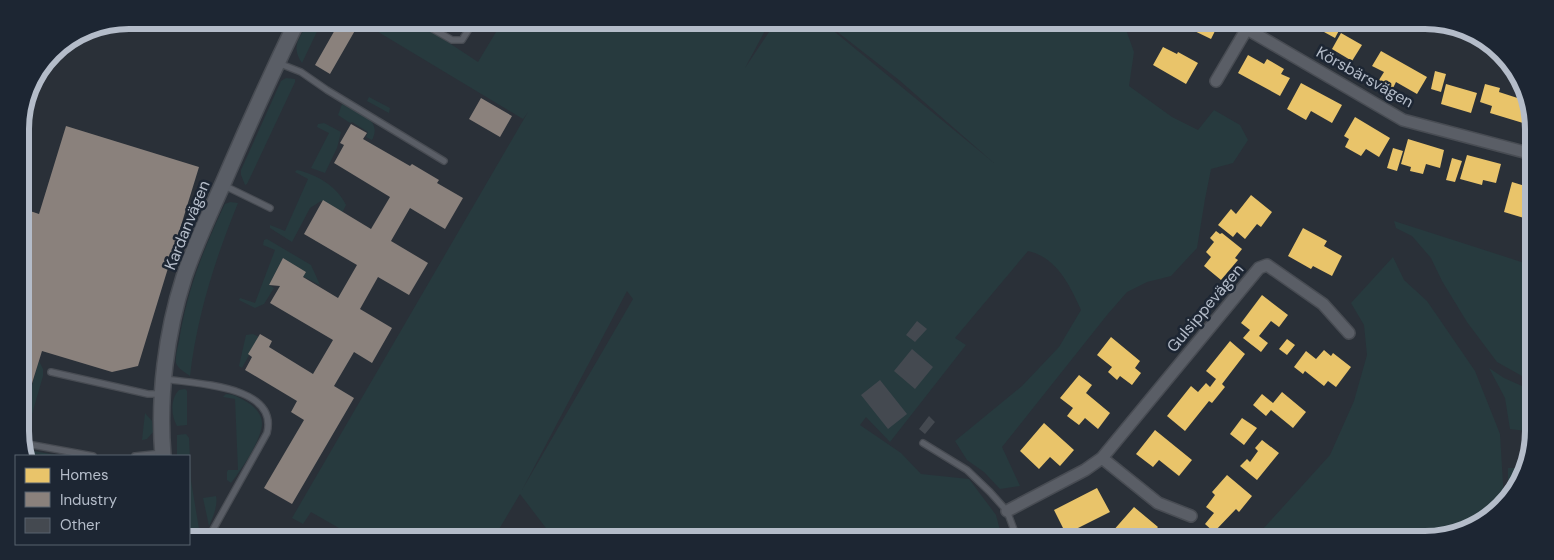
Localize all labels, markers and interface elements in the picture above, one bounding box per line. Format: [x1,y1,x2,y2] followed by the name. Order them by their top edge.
[1313,42,1417,112] street label: Körsbärsvägen
[160,177,214,273] street label: Kardanvägen
[1162,259,1248,357] street label: Gulsippevägen
[15,455,190,545] legend
[60,465,109,485] text: Homes
[60,490,118,510] text: Industry
[60,515,101,535] text: Other

